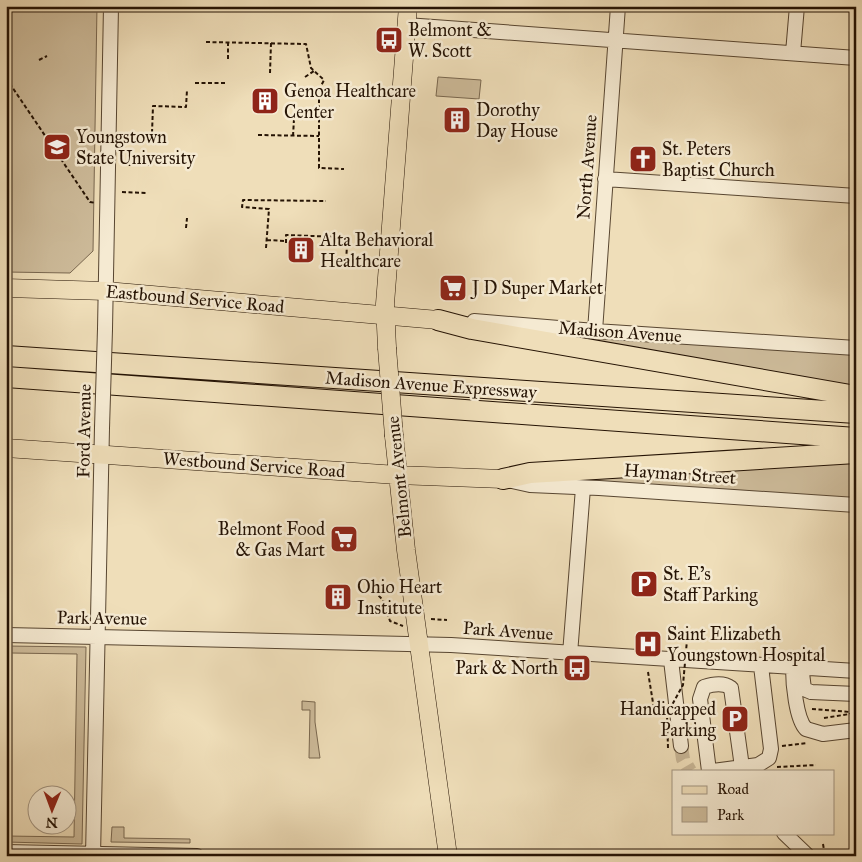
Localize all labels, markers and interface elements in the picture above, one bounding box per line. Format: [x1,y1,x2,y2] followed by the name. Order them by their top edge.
[408,19,492,62] place label: Belmont & W. Scott
[374,25,404,55] bus stop icon: Belmont & W. Scott
[284,80,416,123] place label: Genoa Healthcare Center
[250,86,280,116] building icon: Genoa Healthcare Center
[476,99,558,142] place label: Dorothy Day House
[442,105,472,135] building icon: Dorothy Day House
[572,114,602,220] street label: North Avenue
[76,126,196,169] place label: Youngstown State University
[42,132,72,162] school or university icon: Youngstown State University
[662,138,775,181] place label: St. Peters Baptist Church
[628,144,658,174] church icon: St. Peters Baptist Church
[319,229,434,272] place label: Alta Behavioral Healthcare
[286,235,316,265] building icon: Alta Behavioral Healthcare
[438,273,468,303] supermarket icon: J D Super Market
[470,277,604,300] place label: J D Super Market
[105,280,285,318] street label: Eastbound Service Road
[558,317,682,347] street label: Madison Avenue
[324,367,538,403] street label: Madison Avenue Expressway
[72,384,96,478] street label: Ford Avenue
[382,415,416,539] street label: Belmont Avenue
[162,448,346,482] street label: Westbound Service Road
[623,459,737,489] street label: Hayman Street
[218,518,326,561] place label: Belmont Food & Gas Mart
[329,524,359,554] supermarket icon: Belmont Food & Gas Mart
[663,563,758,607] place label: St. E's Staff Parking
[629,569,659,599] parking icon: St. E's Staff Parking
[357,576,443,619] place label: Ohio Heart Institute
[323,582,353,612] building icon: Ohio Heart Institute
[57,606,147,630] street label: Park Avenue
[462,617,554,645] street label: Park Avenue
[667,623,826,667] place label: Saint Elizabeth Youngstown Hospital
[633,629,663,659] hospital icon: Saint Elizabeth Youngstown Hospital
[562,653,592,683] bus stop icon: Park & North
[455,657,558,679] place label: Park & North
[619,698,717,742] place label: Handicapped Parking
[720,704,750,734] parking icon: Handicapped Parking
[672,770,834,834] legend
[717,780,749,798] text: Road
[28,784,78,834] north arrow
[717,806,744,824] text: Park
[46,814,58,831] text: N

